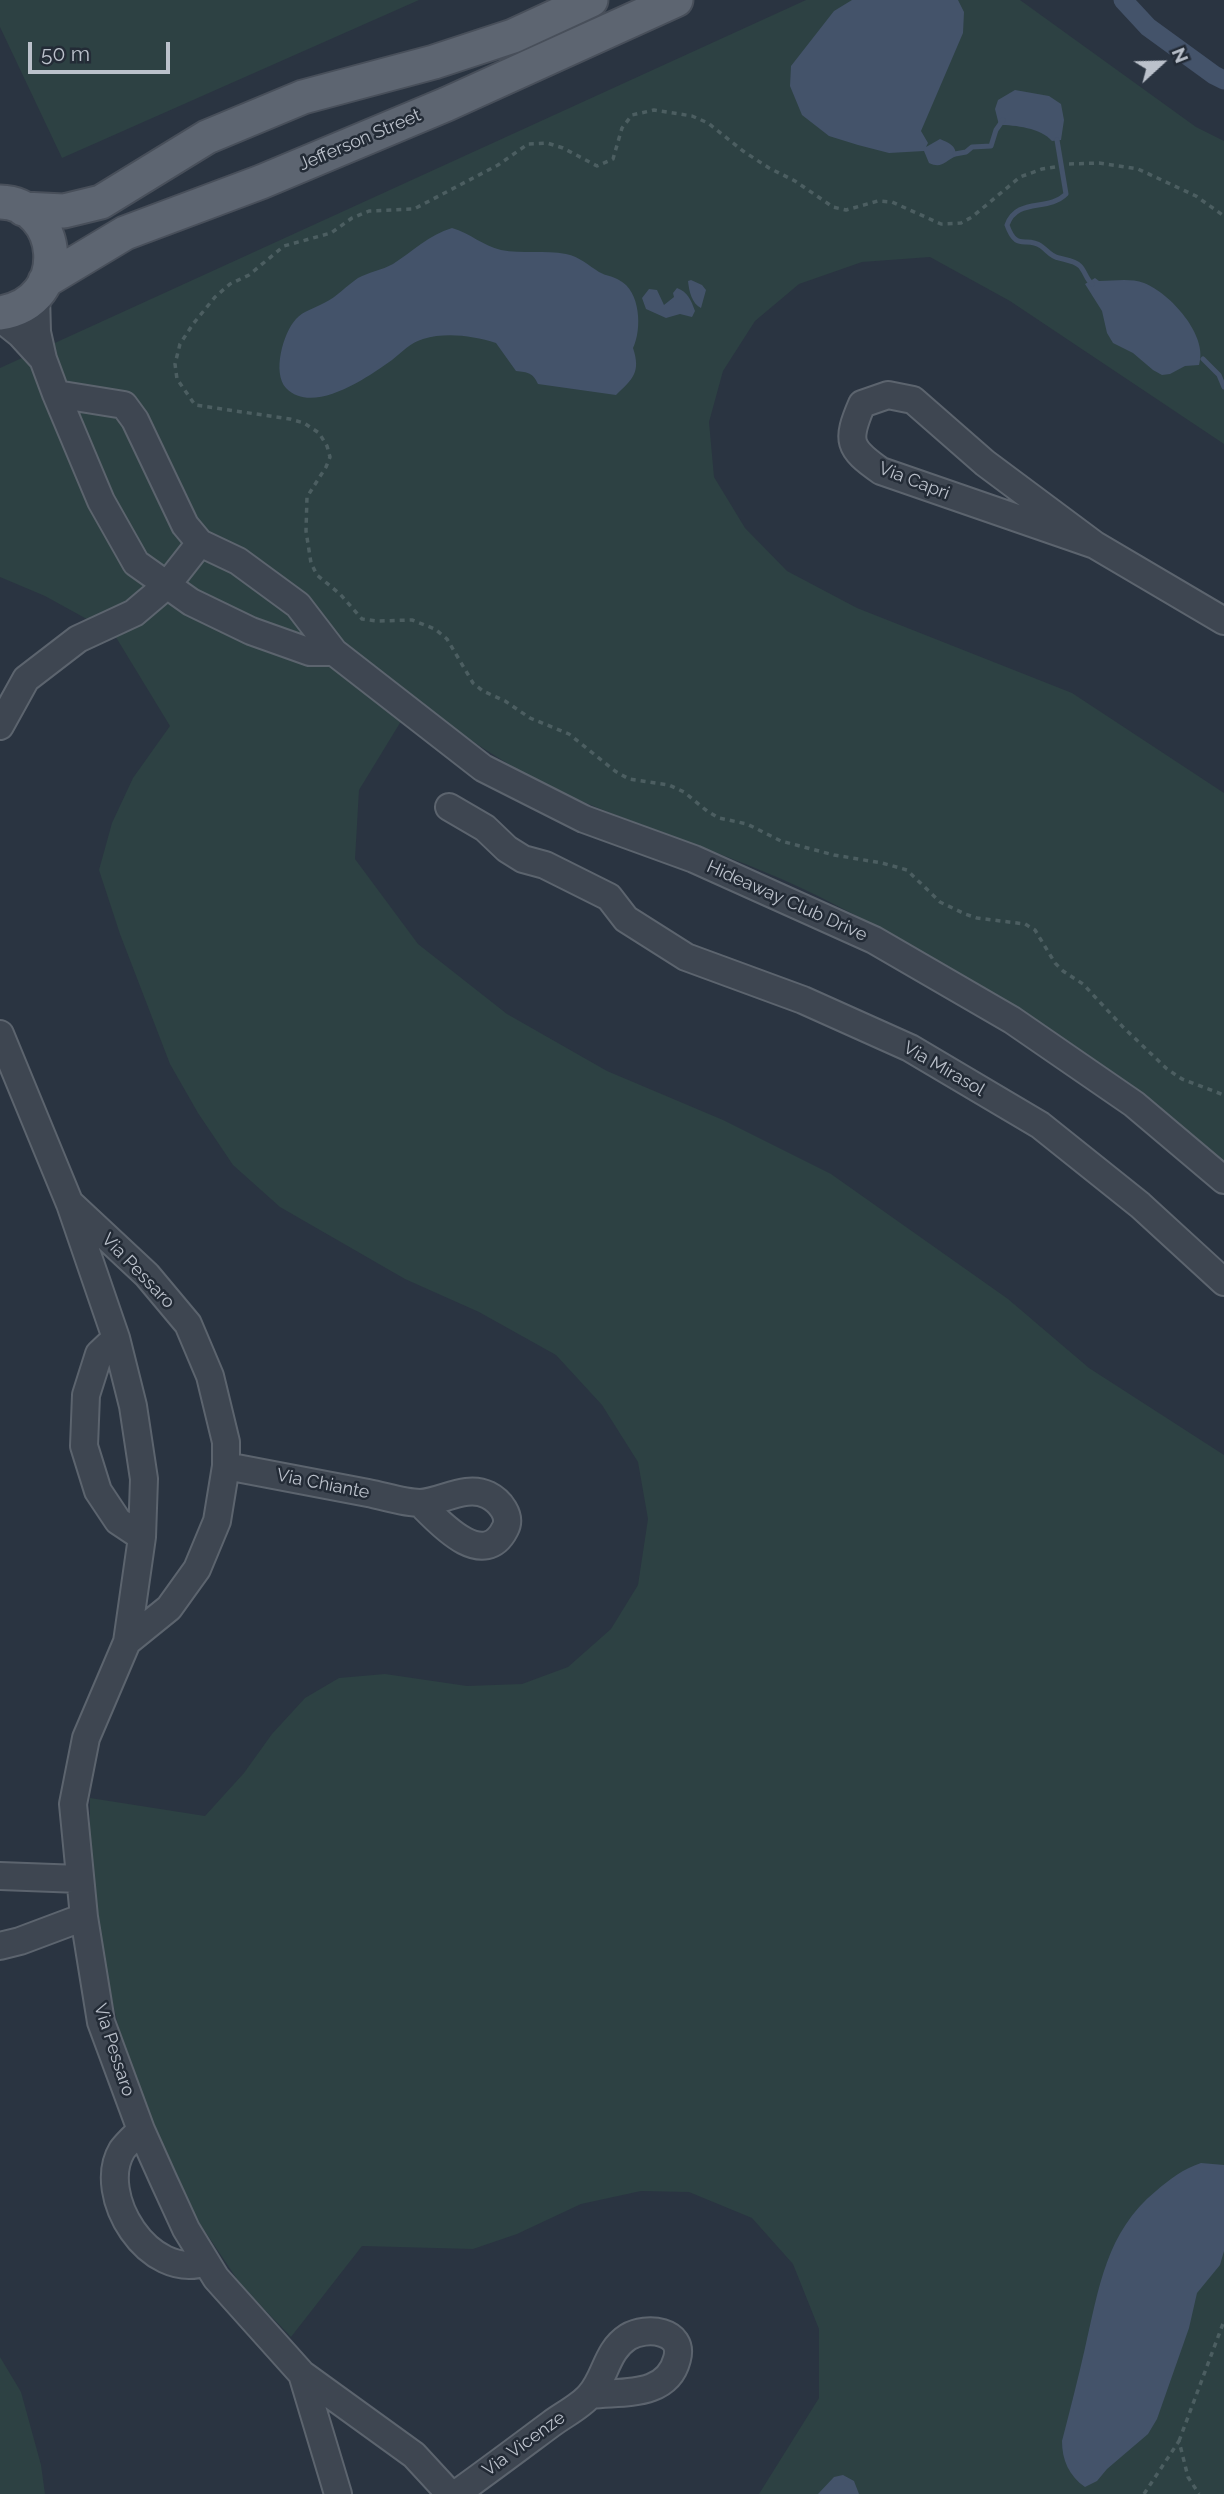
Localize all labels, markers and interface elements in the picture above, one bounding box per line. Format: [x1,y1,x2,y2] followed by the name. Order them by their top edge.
[32,28,173,72] scale bar
[1126,28,1196,98] north arrow
[41,41,90,66] text: 50 m
[1168,44,1193,66] text: N
[296,105,424,175] street label: Jefferson Street
[876,458,952,504] street label: Via Capri
[703,856,871,946] street label: Hideaway Club Drive
[899,1037,989,1101] street label: Via Mirasol
[97,1229,179,1313] street label: Via Pessaro
[275,1464,371,1504] street label: Via Chiante
[89,2001,139,2099] street label: Via Pessaro
[479,2407,569,2481] street label: Via Vicenze

